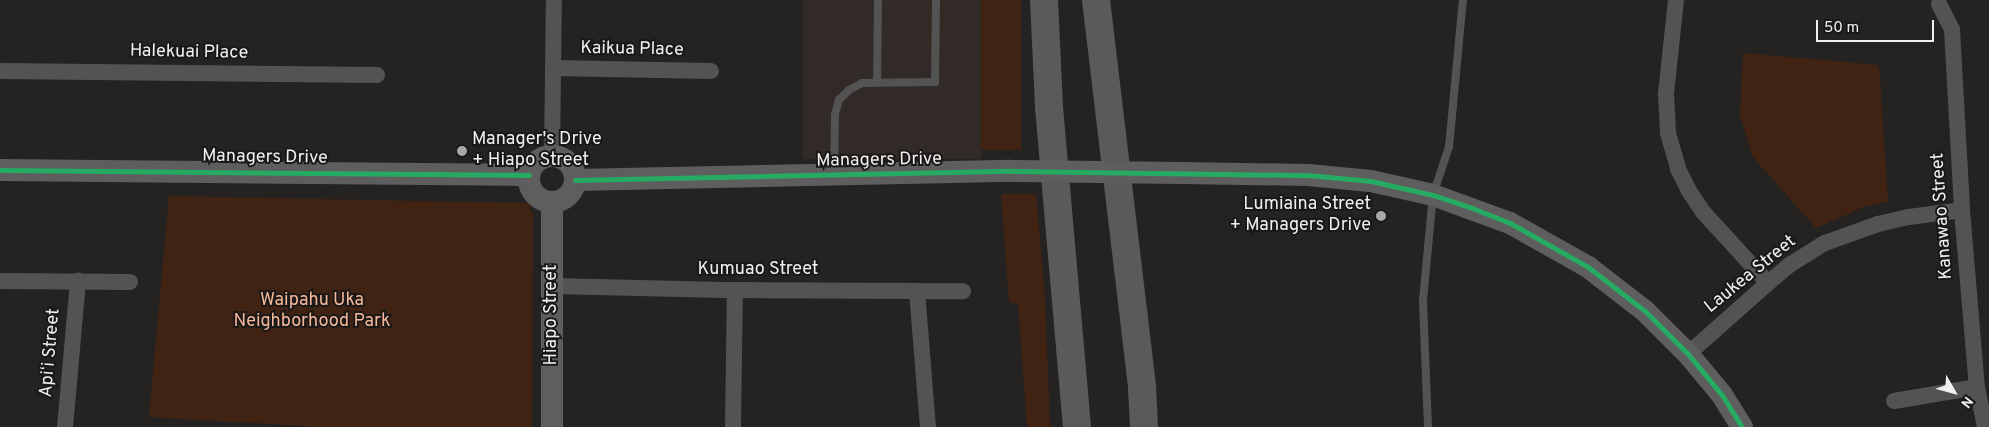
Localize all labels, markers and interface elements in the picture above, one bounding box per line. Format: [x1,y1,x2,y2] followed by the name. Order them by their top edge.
[1819,10,1936,42] scale bar
[1824,19,1859,38] text: 50 m
[580,38,684,62] street label: Kaikua Place
[130,41,248,65] street label: Halekuai Place
[472,130,602,172] place label: Manager's Drive + Hiapo Street
[456,145,468,157] marker: Manager's Drive + Hiapo Street
[202,146,328,170] street label: Managers Drive
[816,149,942,173] street label: Managers Drive
[1928,152,1958,280] street label: Kanawao Street
[1230,195,1371,238] place label: Lumiaina Street + Managers Drive
[1375,210,1387,222] marker: Lumiaina Street + Managers Drive
[1701,232,1801,318] street label: Laukea Street
[697,259,819,281] street label: Kumuao Street
[541,264,563,366] street label: Hiapo Street
[233,291,391,334] park label: Waipahu Uka Neighborhood Park
[36,308,66,398] street label: Apiʻi Street
[1929,367,1979,417] north arrow
[1956,392,1976,411] text: N

